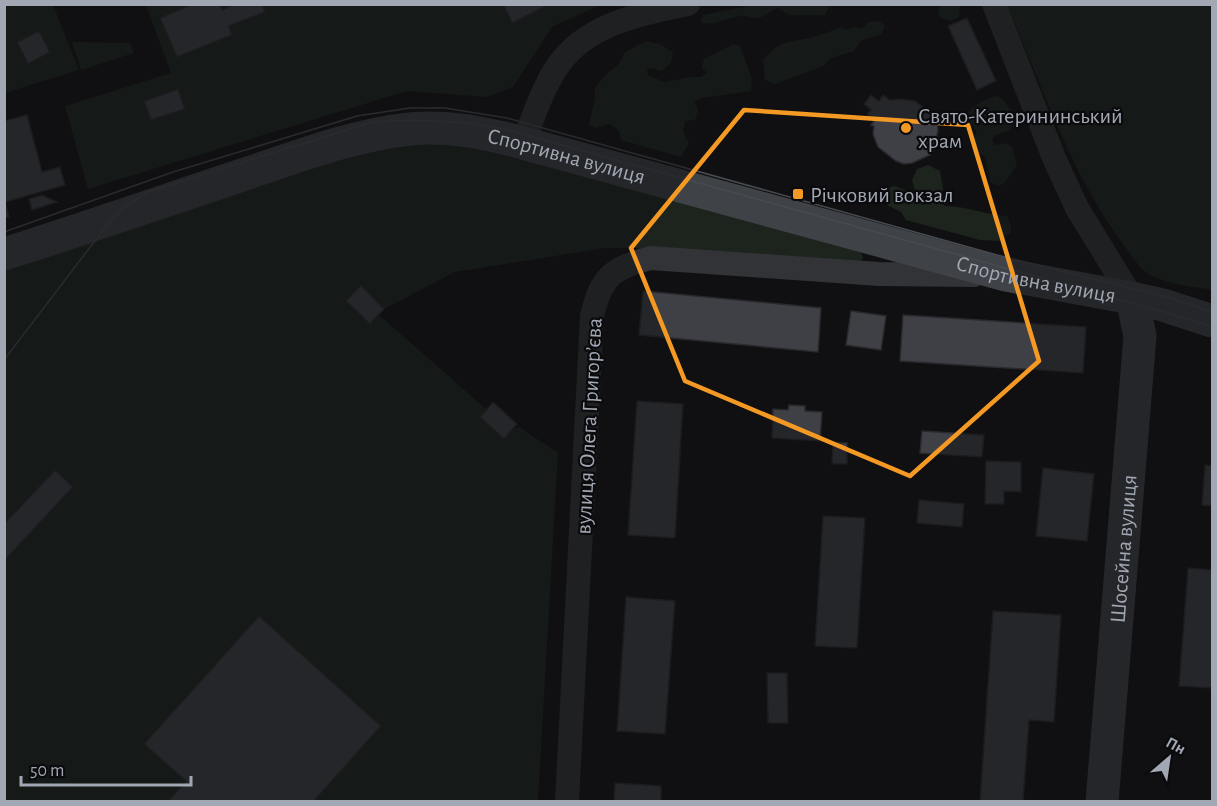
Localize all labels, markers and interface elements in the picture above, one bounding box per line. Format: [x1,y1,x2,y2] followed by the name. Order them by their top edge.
[918,105,1123,152] place label: Свято-Катерининський храм
[899,121,913,135] marker: Свято-Катерининський храм
[485,125,648,188] street label: Спортивна вулиця
[810,184,953,206] place label: Річковий вокзал
[791,187,805,201] marker: Річковий вокзал
[954,252,1118,307] street label: Спортивна вулиця
[572,317,606,535] street label: вулиця Олега Григорʼєва
[1107,474,1141,624] street label: Шосейна вулиця
[1139,728,1199,788] north arrow
[1163,734,1188,757] text: Пн
[21,749,190,787] scale bar
[30,762,64,780] text: 50 m

